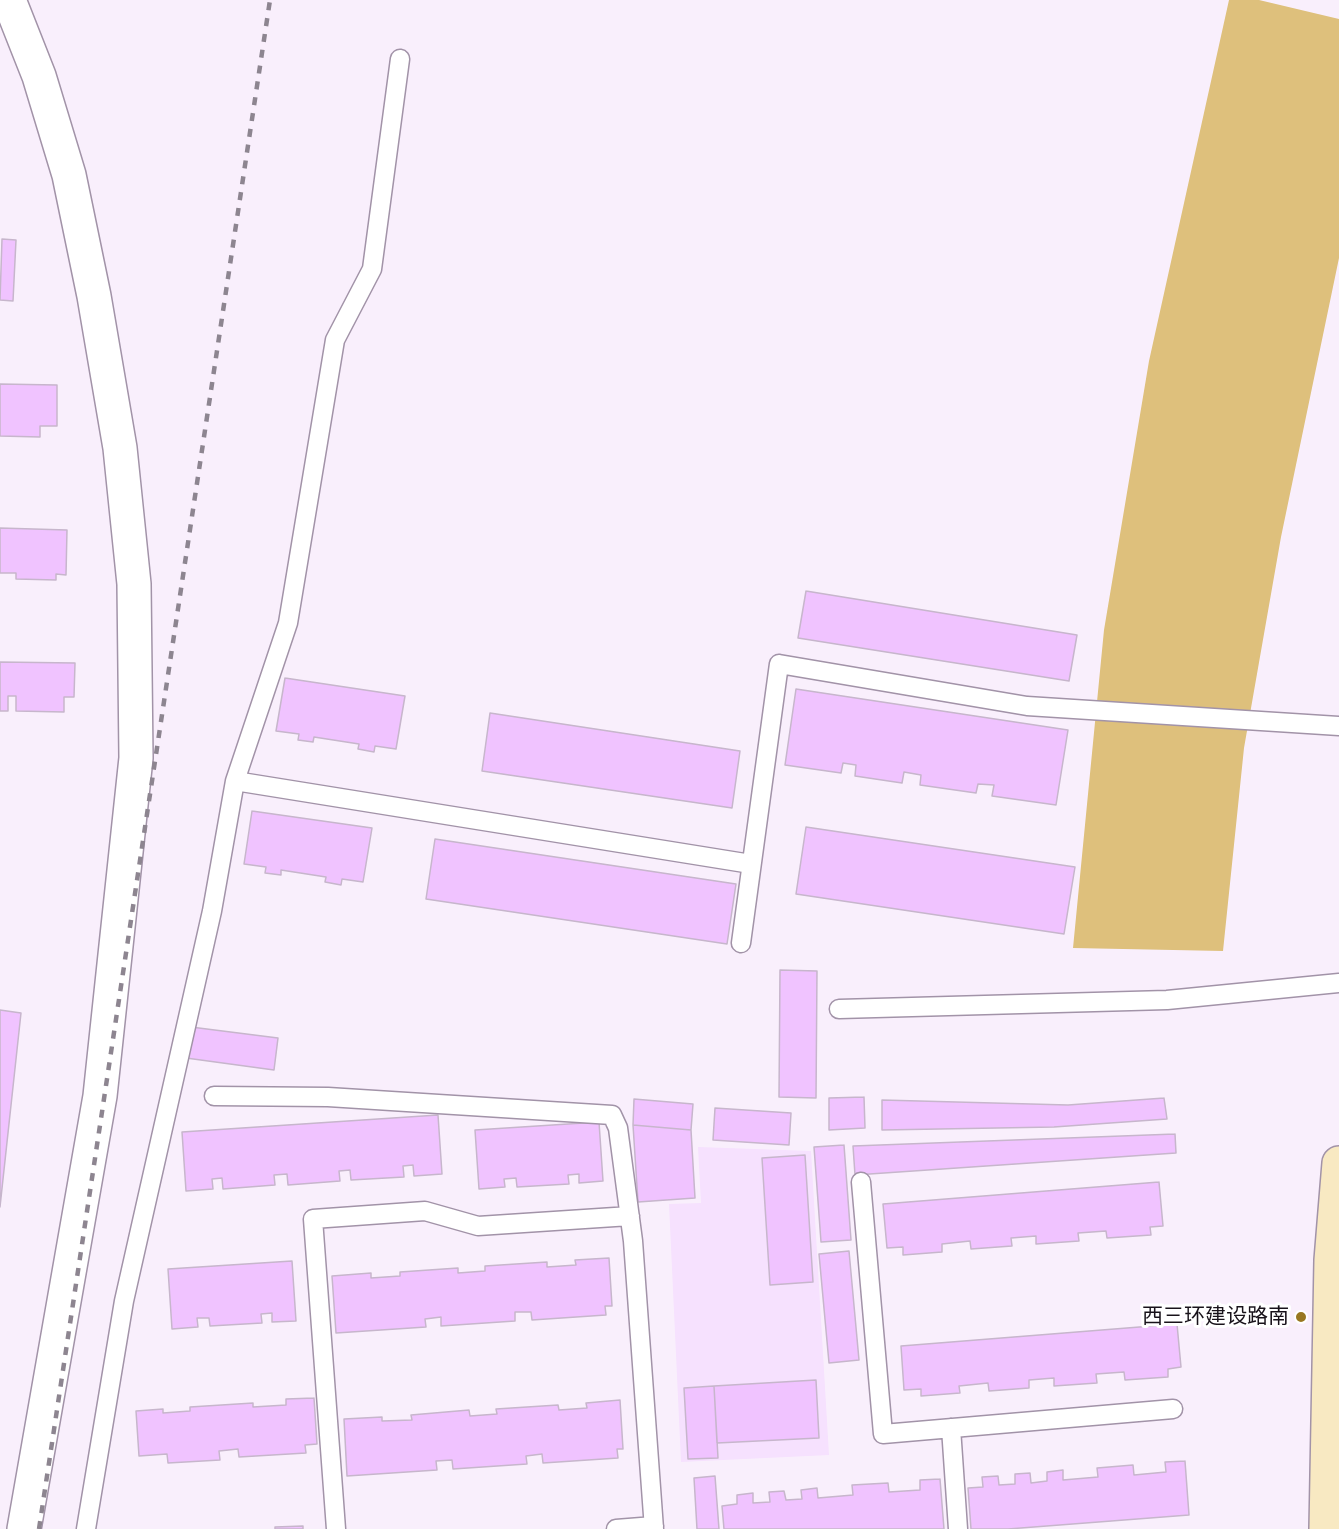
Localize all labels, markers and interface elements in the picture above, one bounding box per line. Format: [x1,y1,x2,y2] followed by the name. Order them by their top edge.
[1142,1304,1289,1330] place label: 西三环建设路南
[1294,1310,1308,1324] marker: 西三环建设路南

